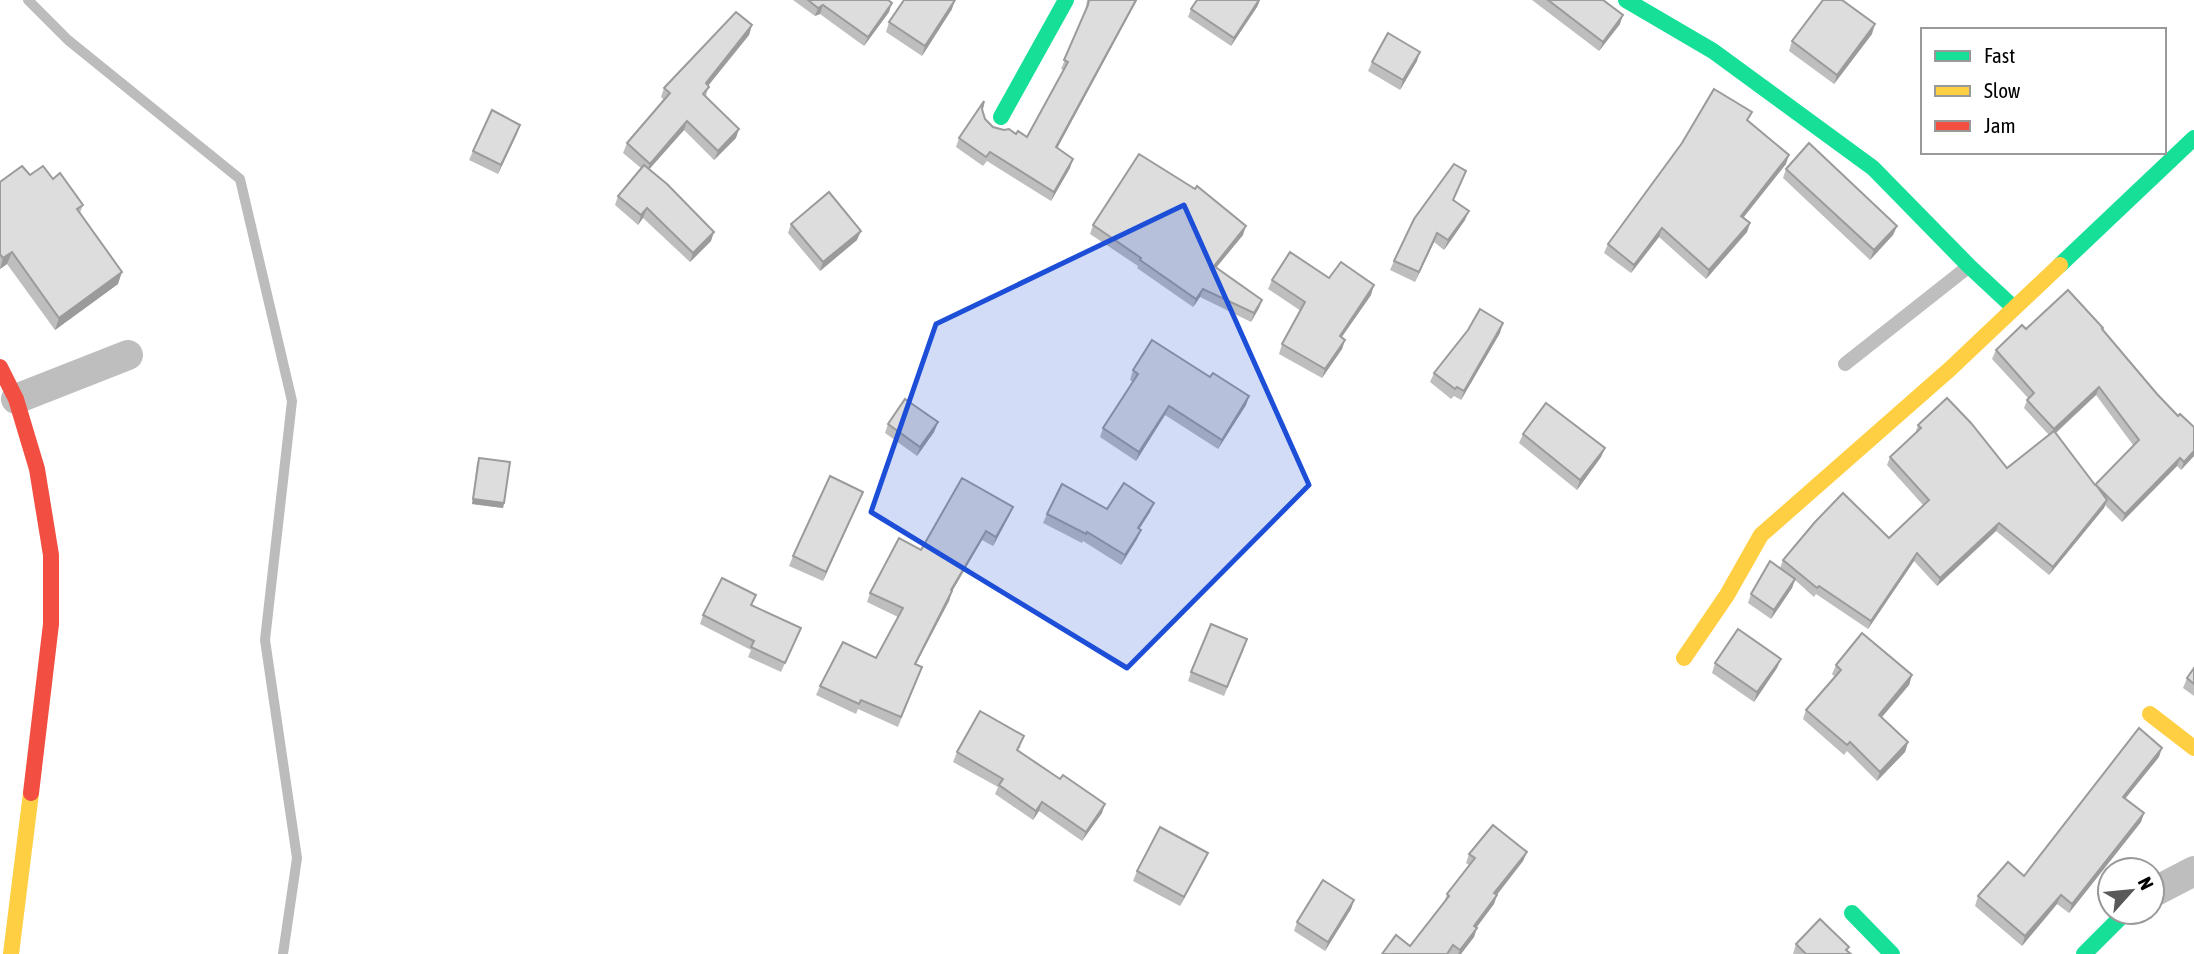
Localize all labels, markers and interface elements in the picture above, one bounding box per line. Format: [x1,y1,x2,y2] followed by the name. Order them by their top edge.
[1921,28,2166,154] legend
[1984,43,2015,67] text: Fast
[1984,78,2021,102] text: Slow
[1984,113,2016,137] text: Jam
[2096,856,2166,926] north arrow
[2134,873,2158,893] text: N

